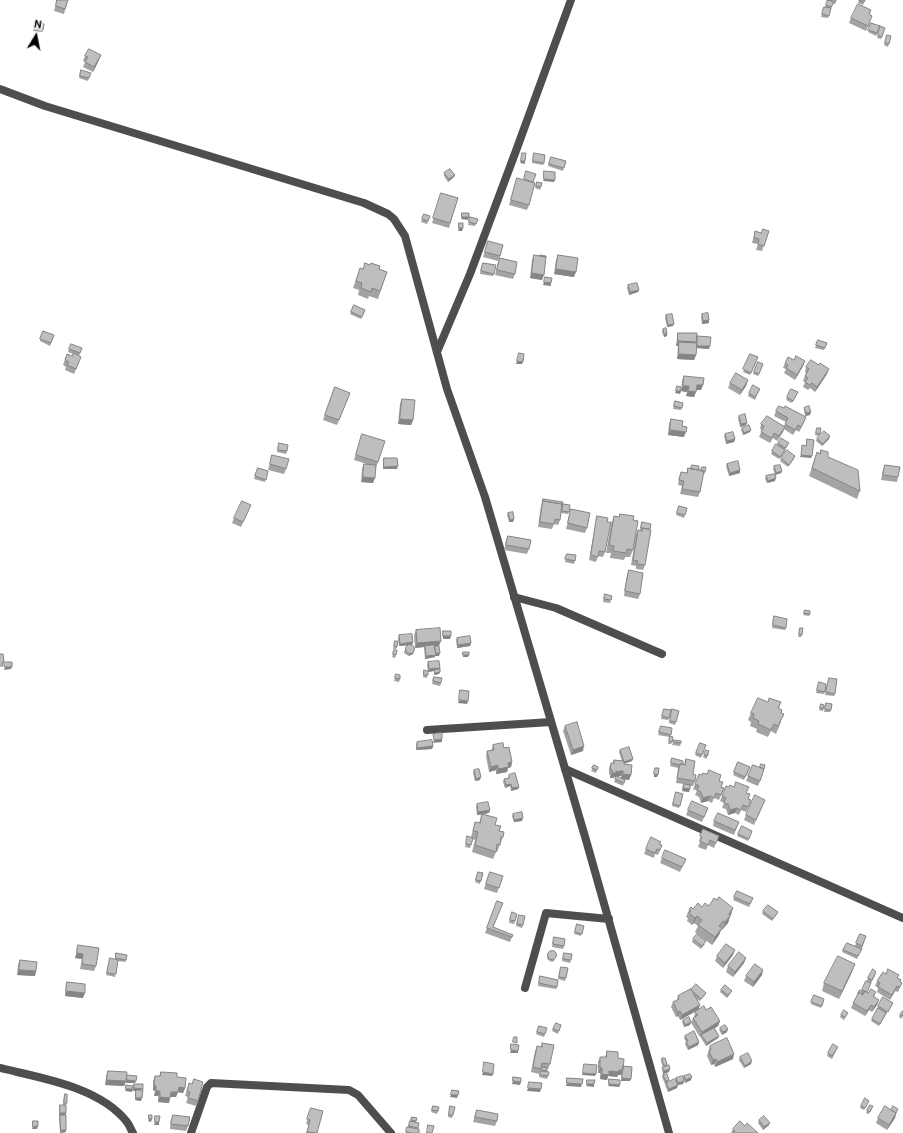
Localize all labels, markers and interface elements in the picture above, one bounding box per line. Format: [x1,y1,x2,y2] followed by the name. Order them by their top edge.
[16,16,56,56] north arrow
[33,17,43,32] text: N

